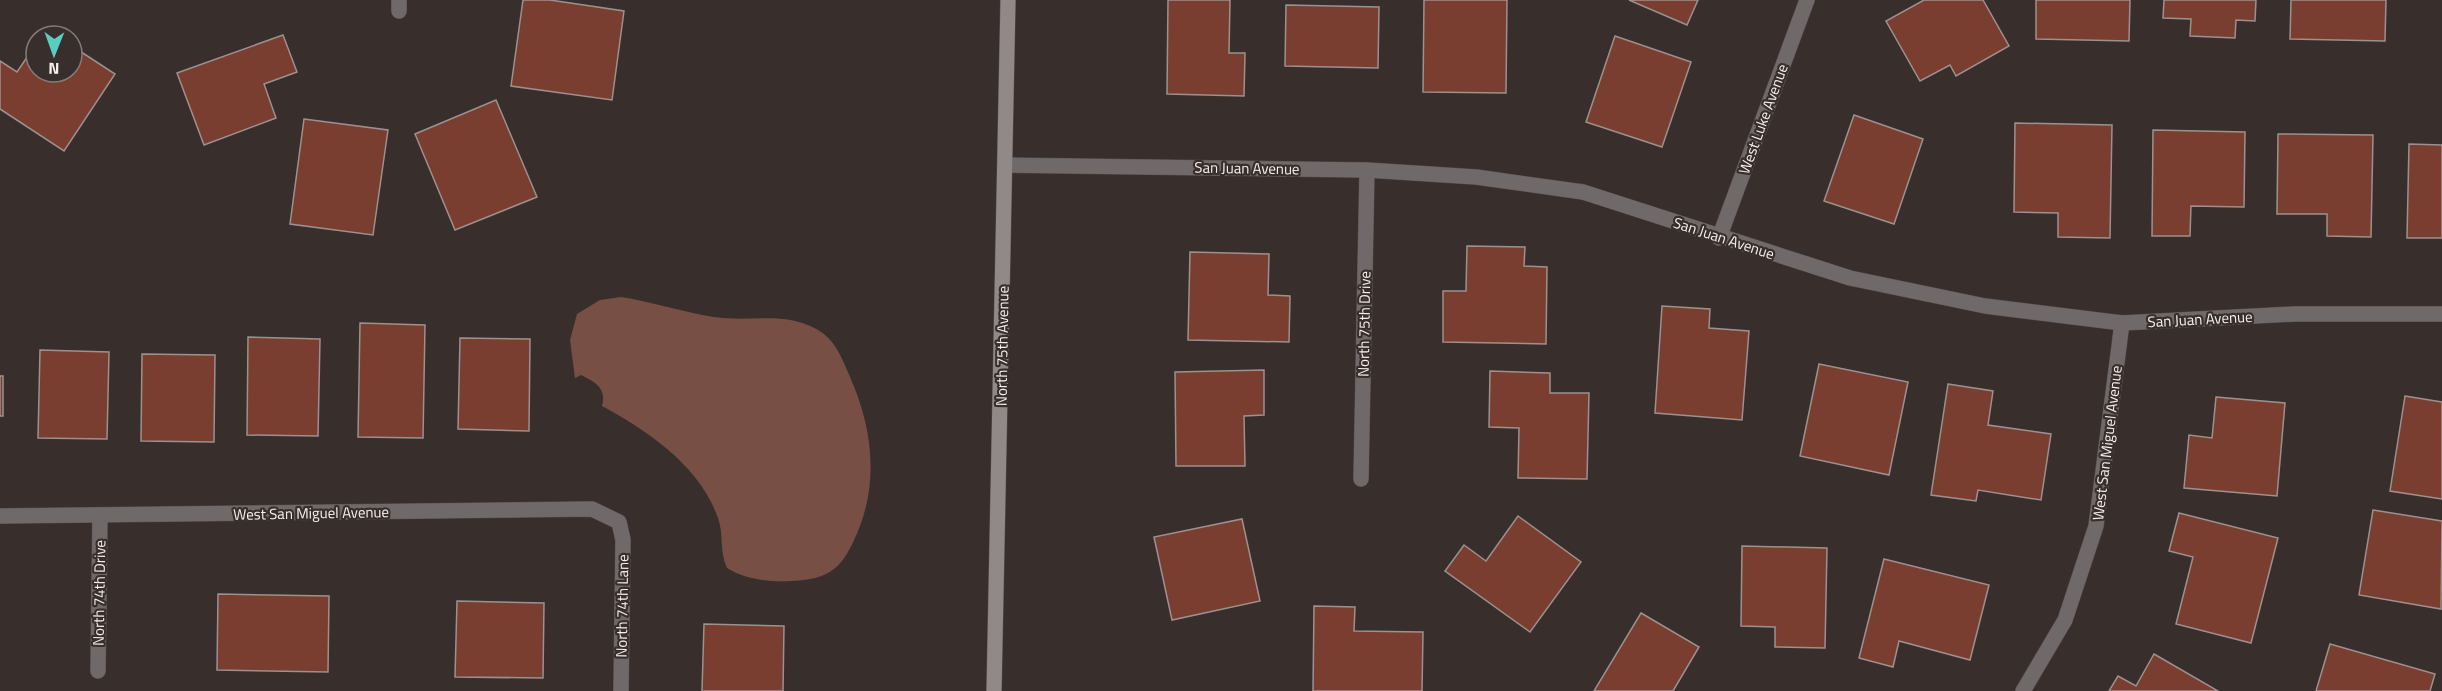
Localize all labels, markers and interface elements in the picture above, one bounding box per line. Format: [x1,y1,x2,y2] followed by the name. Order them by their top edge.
[24,24,84,84] north arrow
[48,57,59,81] text: N
[1732,61,1794,177] street label: West Luke Avenue
[1194,156,1300,180] street label: San Juan Avenue
[1670,211,1778,265] street label: San Juan Avenue
[1352,271,1376,377] street label: North 75th Drive
[989,286,1015,406] street label: North 75th Avenue
[2147,305,2253,333] street label: San Juan Avenue
[2086,364,2128,522] street label: West San Miguel Avenue
[233,500,389,526] street label: West San Miguel Avenue
[87,540,111,646] street label: North 74th Drive
[610,554,634,658] street label: North 74th Lane

